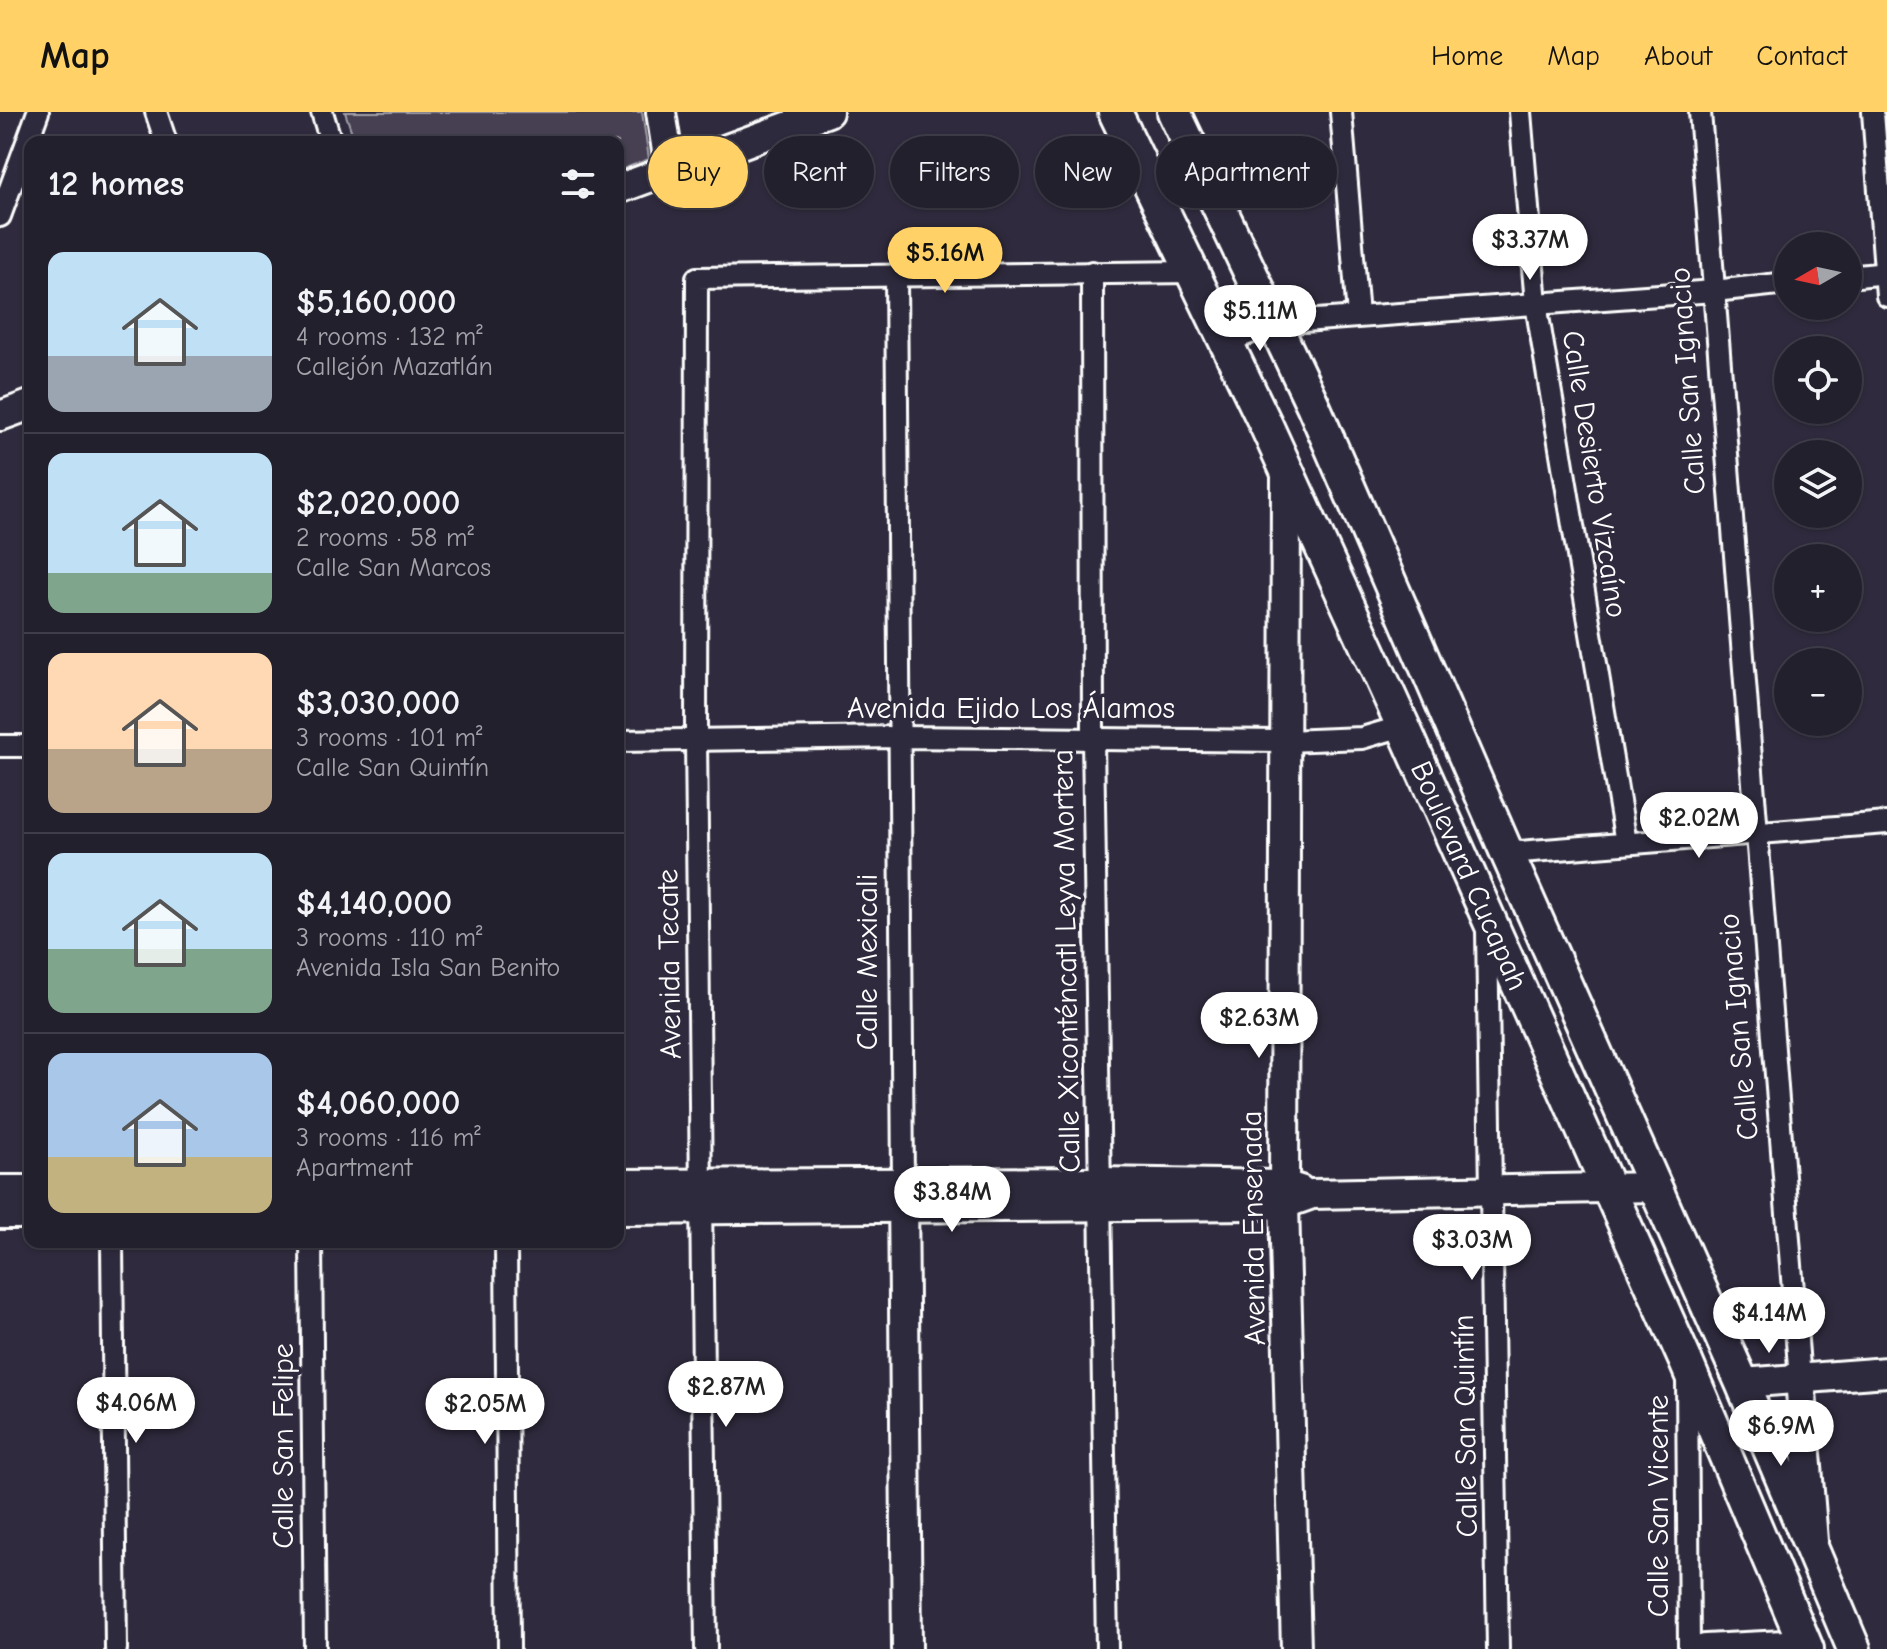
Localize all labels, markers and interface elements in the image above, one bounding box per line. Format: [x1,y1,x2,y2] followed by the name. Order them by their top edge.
[40,34,110,78] text: Map
[1431,40,1503,72] text: Home
[1547,40,1600,72] text: Map
[1644,40,1712,72] text: About
[1756,40,1847,72] text: Contact
[648,136,748,208] chip: Buy
[764,136,874,208] chip: Rent
[890,136,1019,208] chip: Filters
[1035,136,1140,208] chip: New
[1156,136,1337,208] chip: Apartment
[556,162,600,206] icon: filters
[48,164,184,204] text: 12 homes
[1465,214,1595,282] pin: $3.37M
[1491,225,1569,255] text: $3.37M
[880,227,1010,295] pin: $5.16M
[1774,232,1862,320] north arrow
[1774,232,1862,736] map controls
[906,238,984,268] text: $5.16M
[1662,266,1713,496] street label: Calle San Ignacio
[296,282,456,322] text: $5,160,000
[112,284,208,380] icon: home
[1195,285,1325,353] pin: $5.11M
[1222,296,1298,326] text: $5.11M
[296,322,483,352] text: 4 rooms · 132 m²
[1555,328,1634,620] street label: Calle Desierto Vizcaíno
[1774,336,1862,424] button: locate
[296,352,493,382] text: Callejón Mazatlán
[1774,440,1862,528] button: layers
[296,483,461,523] text: $2,020,000
[112,485,208,581] icon: home
[296,523,474,553] text: 2 rooms · 58 m²
[1774,544,1862,632] button: +
[296,553,491,583] text: Calle San Marcos
[1774,648,1862,736] button: −
[296,683,460,723] text: $3,030,000
[112,685,208,781] icon: home
[847,690,1175,726] street label: Avenida Ejido Los Álamos
[296,723,483,753] text: 3 rooms · 101 m²
[1045,749,1088,1173] street label: Calle Xiconténcatl Leyva Mortera
[296,753,489,783] text: Calle San Quintín
[1403,756,1535,996] street label: Boulevard Cucapah
[1634,792,1764,860] pin: $2.02M
[1658,803,1740,833] text: $2.02M
[650,869,689,1059] street label: Avenida Tecate
[850,874,885,1050] street label: Calle Mexicali
[296,883,452,923] text: $4,140,000
[112,885,208,981] icon: home
[1711,912,1766,1142] street label: Calle San Ignacio
[296,923,483,953] text: 3 rooms · 110 m²
[296,953,560,983] text: Avenida Isla San Benito
[1194,992,1324,1060] pin: $2.63M
[1219,1003,1299,1033] text: $2.63M
[296,1083,460,1123] text: $4,060,000
[112,1085,208,1181] icon: home
[1234,1110,1273,1346] street label: Avenida Ensenada
[296,1123,481,1153] text: 3 rooms · 116 m²
[296,1153,412,1183] text: Apartment
[887,1166,1017,1234] pin: $3.84M
[912,1177,992,1207] text: $3.84M
[1407,1214,1537,1282] pin: $3.03M
[1431,1225,1513,1255] text: $3.03M
[1704,1287,1834,1355] pin: $4.14M
[1731,1298,1807,1328] text: $4.14M
[1446,1314,1485,1538] street label: Calle San Quintín
[266,1343,301,1549] street label: Calle San Felipe
[661,1361,791,1429] pin: $2.87M
[686,1372,766,1402] text: $2.87M
[71,1377,201,1445] pin: $4.06M
[420,1378,550,1446] pin: $2.05M
[95,1388,177,1418] text: $4.06M
[444,1389,526,1419] text: $2.05M
[1641,1395,1676,1617] street label: Calle San Vicente
[1725,1400,1837,1468] pin: $6.9M
[1747,1411,1815,1441] text: $6.9M

